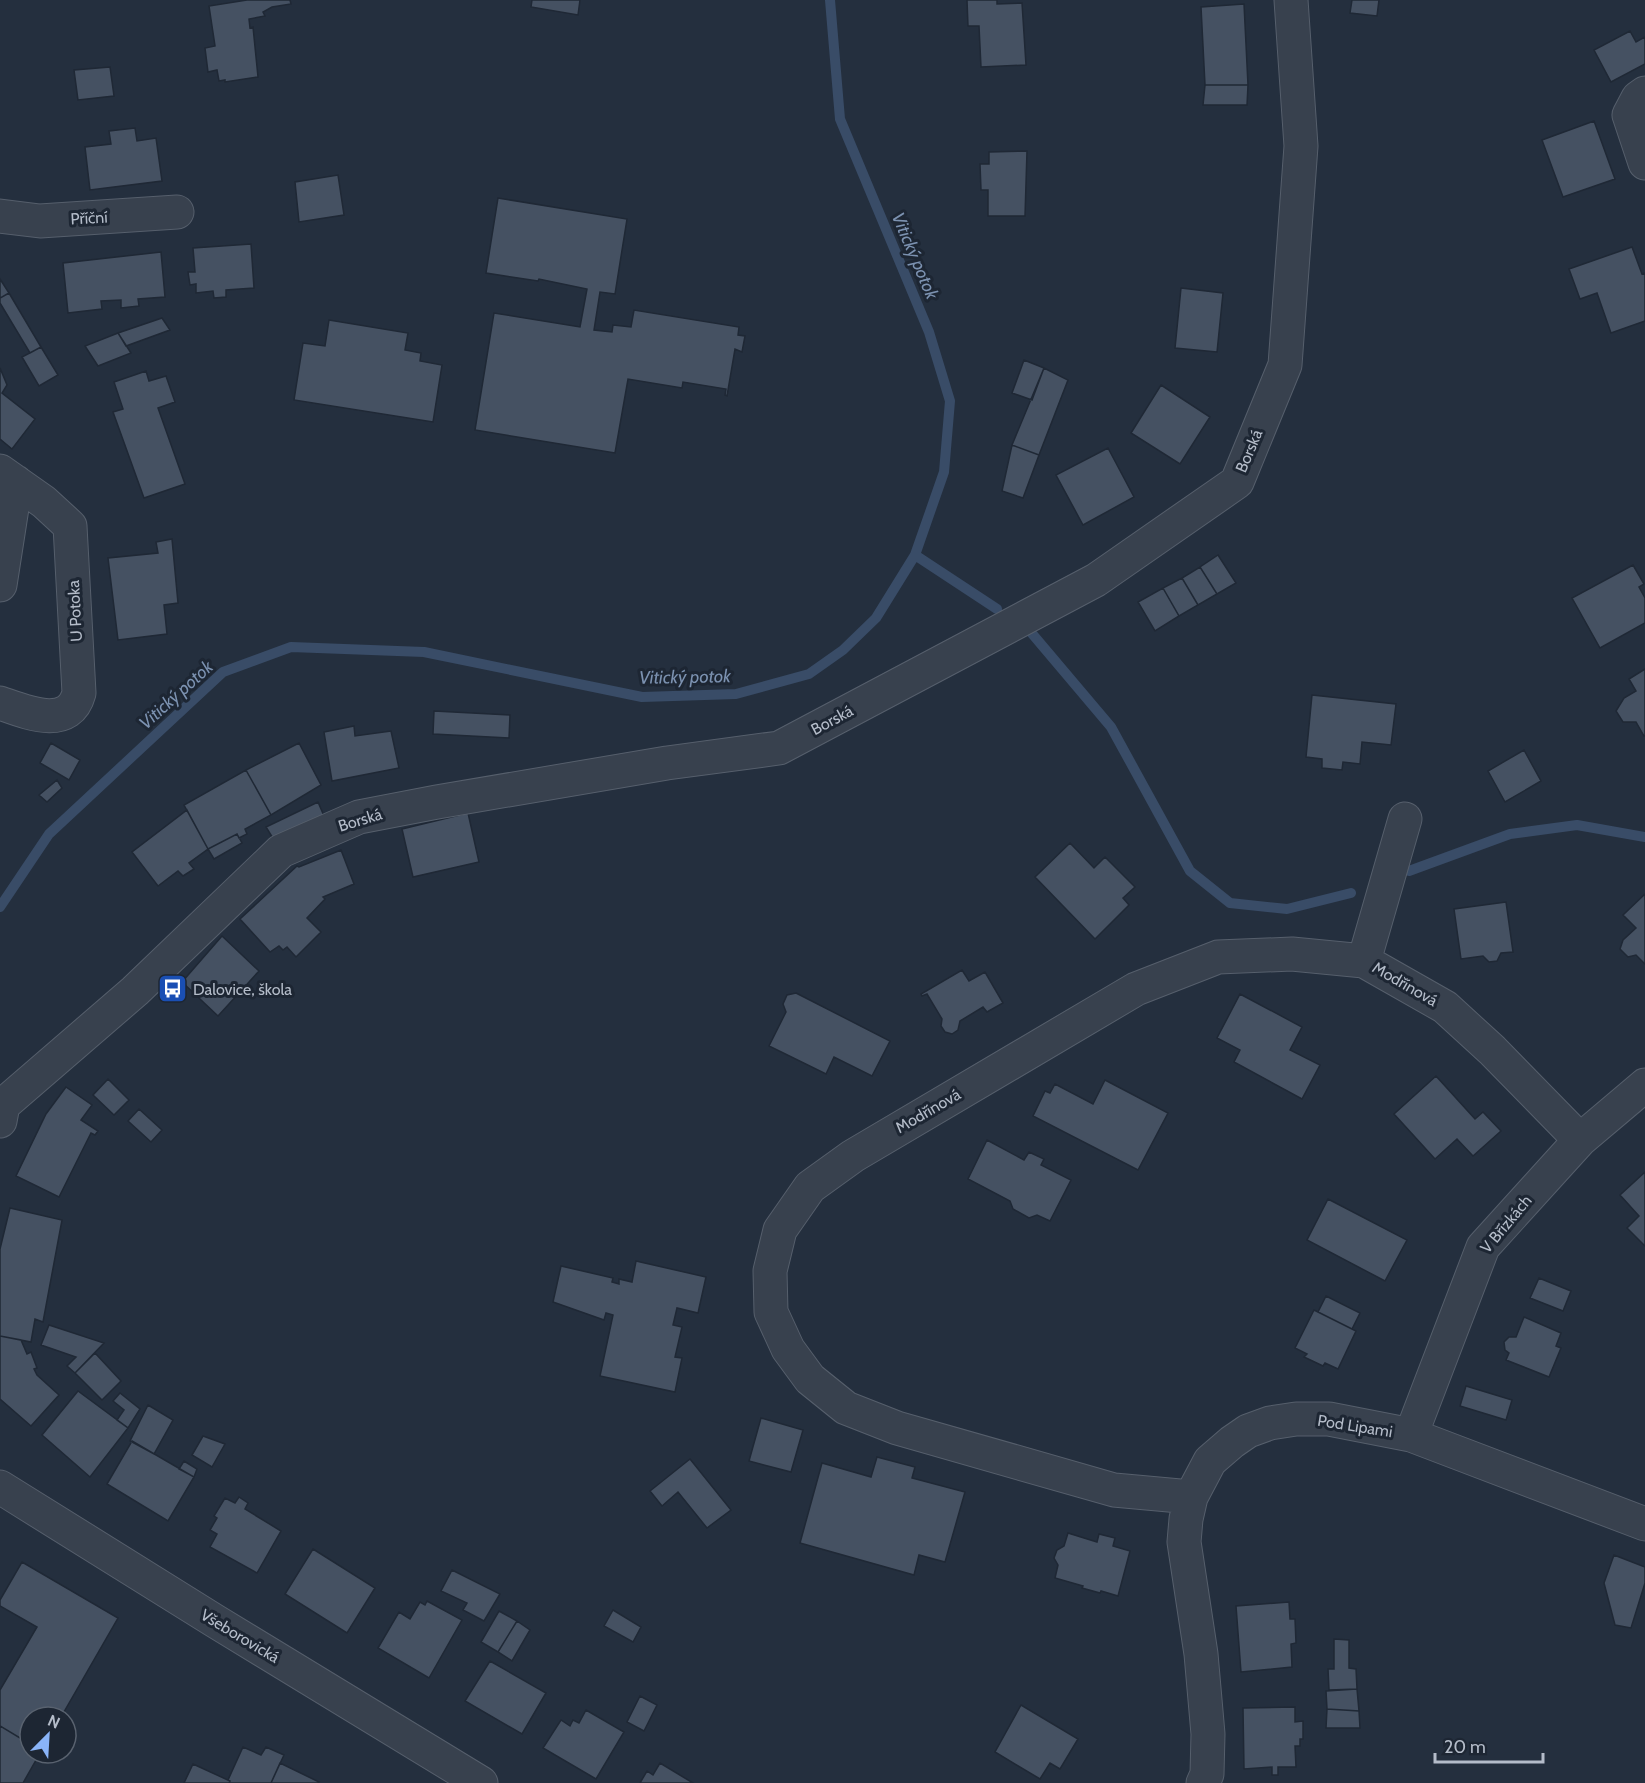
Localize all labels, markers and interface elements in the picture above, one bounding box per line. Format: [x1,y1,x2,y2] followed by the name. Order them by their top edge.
[70,208,109,228] street label: Příční
[887,209,944,304] water label: Vitický potok
[1232,426,1267,475] street label: Borská
[64,579,86,642] street label: U Potoka
[134,655,218,734] water label: Vitický potok
[639,665,732,689] water label: Vitický potok
[808,701,857,739] street label: Borská
[336,804,384,836] street label: Borská
[1369,958,1441,1010] street label: Modřínová
[156,973,188,1005] bus stop icon: Dalovice, škola
[193,980,292,999] place label: Dalovice, škola
[892,1085,964,1137] street label: Modřínová
[1476,1191,1536,1257] street label: V Břízkách
[1316,1411,1394,1441] street label: Pod Lipami
[197,1605,283,1667] street label: Všeborovická
[18,1705,78,1765] north arrow
[45,1711,63,1733] text: N
[1435,1726,1543,1764] scale bar
[1444,1736,1486,1758] text: 20 m

